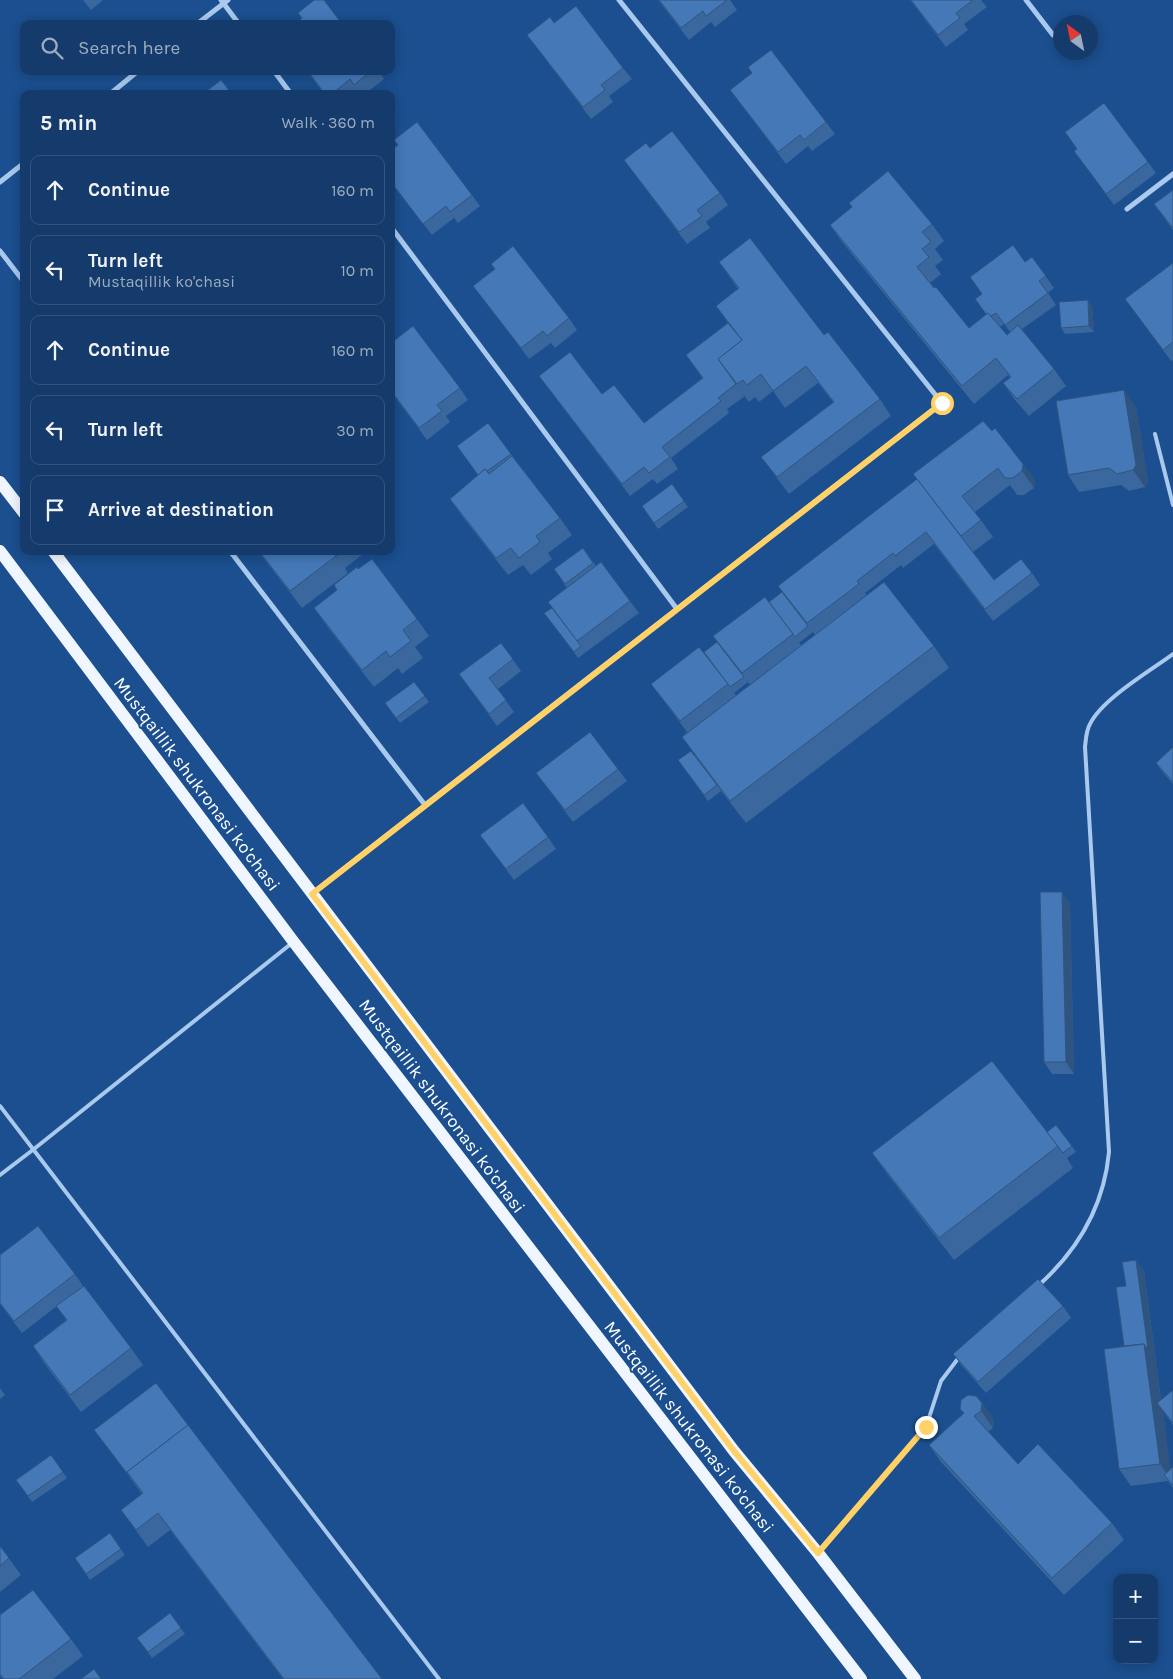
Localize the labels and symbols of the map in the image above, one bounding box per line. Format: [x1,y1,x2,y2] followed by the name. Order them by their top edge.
[1053,15,1098,60] north arrow
[931,392,954,415] route start
[109,672,285,896] street label: Mustqaillik shukronasi ko'chasi
[354,994,530,1218] street label: Mustqaillik shukronasi ko'chasi
[599,1317,779,1537] street label: Mustqaillik shukronasi ko'chasi
[915,1416,938,1439] route end

